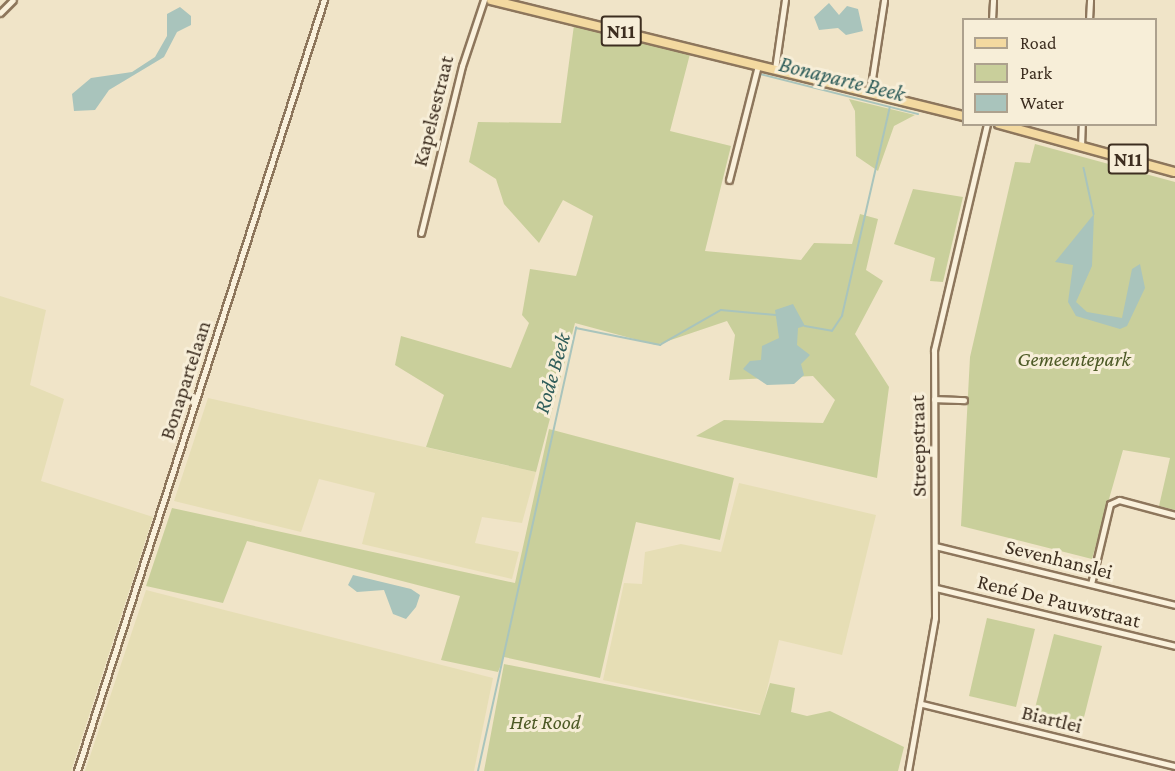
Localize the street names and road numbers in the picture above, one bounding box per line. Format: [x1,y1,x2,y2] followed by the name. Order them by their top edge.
[600,14,642,48] road number: N11
[407,53,459,169] street label: Kapelsestraat
[1107,142,1149,176] road number: N11
[154,317,216,443] street label: Bonapartelaan
[905,395,931,497] street label: Streepstraat
[1003,533,1115,585] street label: Sevenhanslei
[975,569,1143,633] street label: René De Pauwstraat
[1019,699,1085,739] street label: Biartlei

